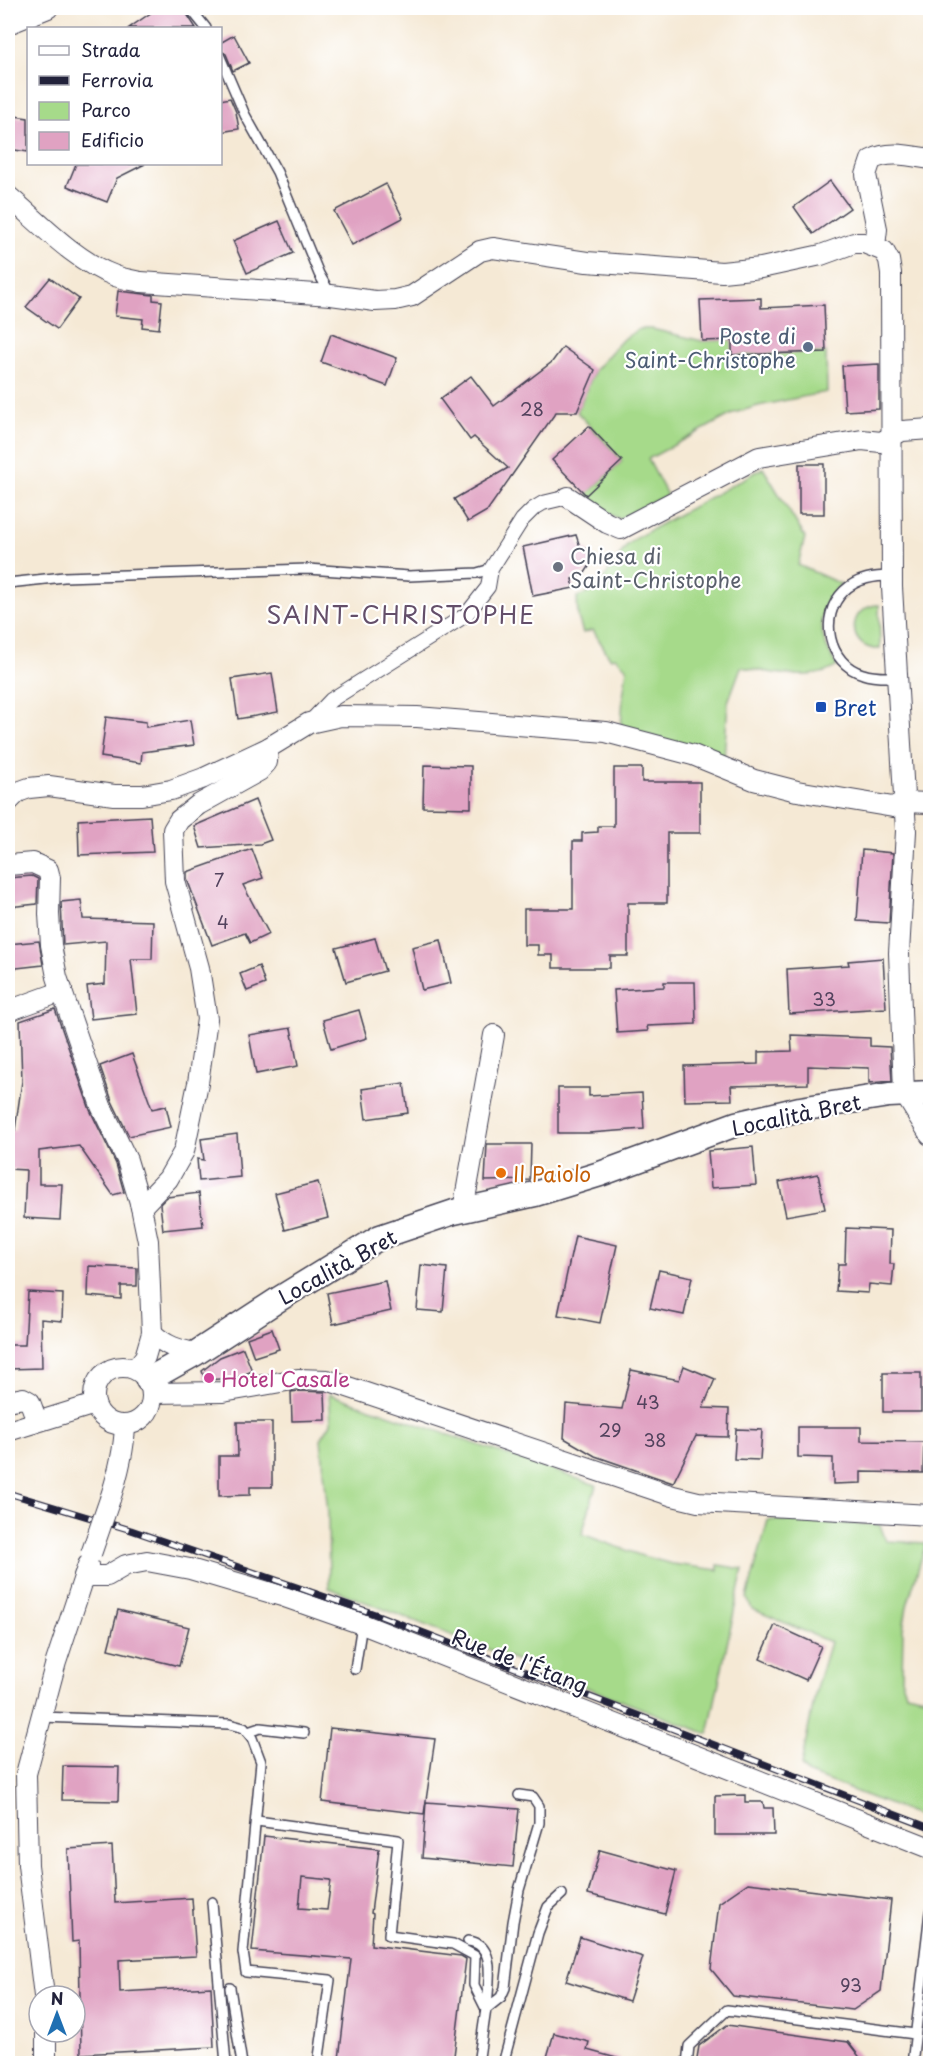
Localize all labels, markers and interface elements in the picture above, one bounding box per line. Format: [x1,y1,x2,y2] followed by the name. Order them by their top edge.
[27,27,222,165] legend
[81,36,141,63] text: Strada
[81,66,154,93] text: Ferrovia
[81,96,131,123] text: Parco
[81,126,144,153] text: Edificio
[625,319,796,375] place label: Poste di Saint-Christophe
[801,340,815,354] marker: Poste di Saint-Christophe
[520,395,544,422] house number: 28
[570,539,742,595] place label: Chiesa di Saint-Christophe
[551,560,565,574] marker: Chiesa di Saint-Christophe
[266,596,536,632] district label: SAINT-CHRISTOPHE
[833,691,877,723] place label: Bret
[814,700,828,714] marker: Bret
[214,866,224,893] house number: 7
[217,908,229,935] house number: 4
[812,985,836,1012] house number: 33
[729,1085,863,1143] street label: Località Bret
[513,1157,591,1189] place label: Il Paiolo
[494,1166,508,1180] marker: Il Paiolo
[272,1220,402,1312] street label: Località Bret
[221,1362,350,1394] place label: Hotel Casale
[202,1371,216,1385] marker: Hotel Casale
[636,1388,660,1415] house number: 43
[599,1416,621,1443] house number: 29
[643,1426,667,1453] house number: 38
[447,1619,593,1701] street label: Rue de l'Étang
[840,1971,862,1998] house number: 93
[27,1984,87,2044] north arrow
[51,1986,63,2010] text: N

